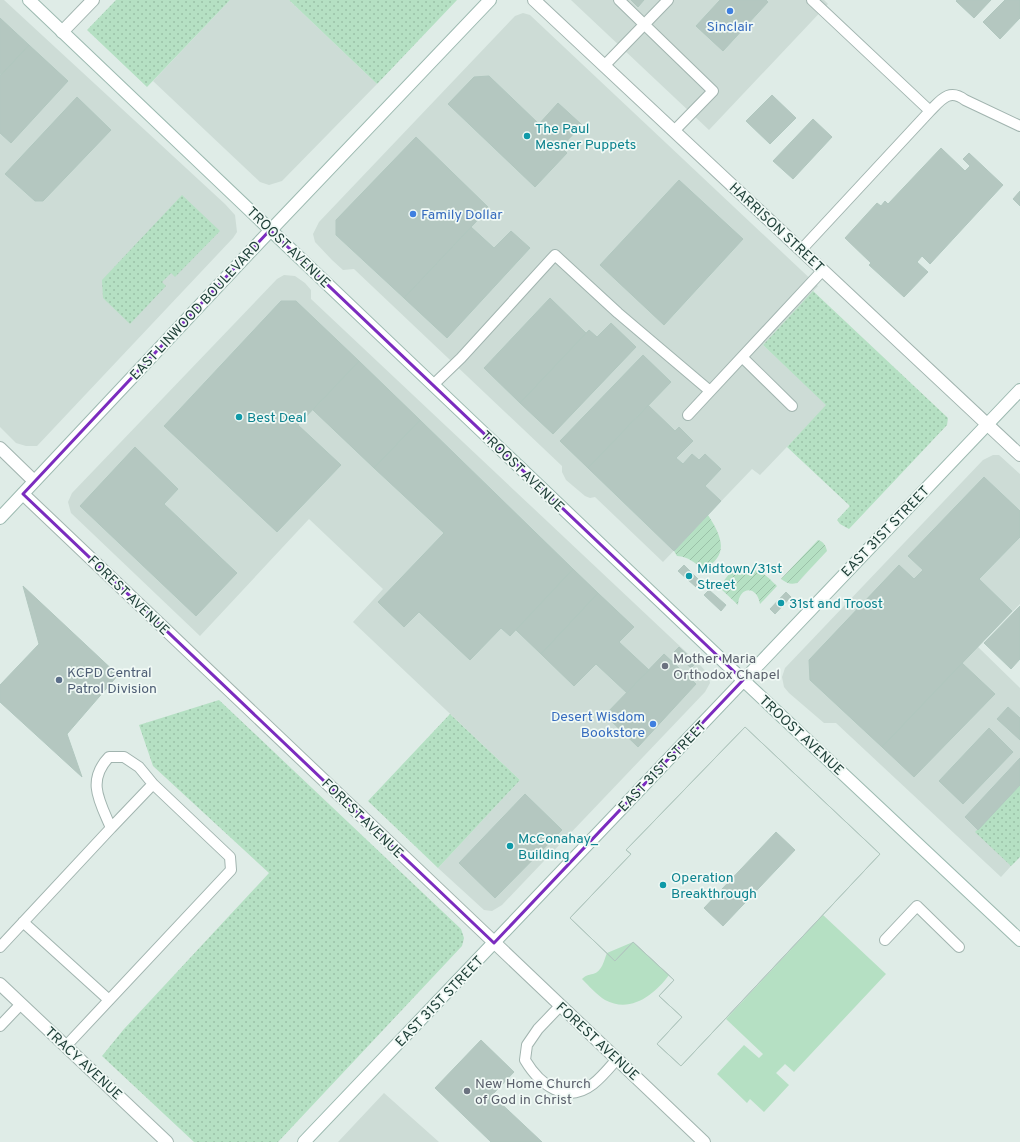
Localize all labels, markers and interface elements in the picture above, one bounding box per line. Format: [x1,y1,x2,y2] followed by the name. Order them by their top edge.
[725,6,735,16] marker: Sinclair
[706,19,754,36] place label: Sinclair
[535,121,636,154] place label: The Paul Mesner Puppets
[522,131,532,141] marker: The Paul Mesner Puppets
[725,180,827,276] street label: HARRISON STREET
[243,204,333,292] street label: TROOST AVENUE
[421,207,503,224] place label: Family Dollar
[408,209,418,219] marker: Family Dollar
[127,238,265,384] street label: EAST LINWOOD BOULEVARD
[247,410,307,427] place label: Best Deal
[234,412,244,422] marker: Best Deal
[477,428,567,516] street label: TROOST AVENUE
[838,483,934,581] street label: EAST 31ST STREET
[83,553,172,639] street label: FOREST AVENUE
[697,561,782,594] place label: Midtown/31st Street
[684,571,694,581] marker: Midtown/31st Street
[789,596,883,613] place label: 31st and Troost
[776,598,786,608] marker: 31st and Troost
[673,651,780,684] place label: Mother Maria Orthodox Chapel
[660,661,670,671] marker: Mother Maria Orthodox Chapel
[67,665,157,698] place label: KCPD Central Patrol Division
[54,675,64,685] marker: KCPD Central Patrol Division
[755,692,847,780] street label: TROOST AVENUE
[551,709,645,742] place label: Desert Wisdom Bookstore
[615,718,711,816] street label: EAST 31ST STREET
[648,719,658,729] marker: Desert Wisdom Bookstore
[317,776,406,862] street label: FOREST AVENUE
[518,831,599,864] place label: McConahay_ Building
[505,841,515,851] marker: McConahay_ Building
[671,870,757,903] place label: Operation Breakthrough
[658,880,668,890] marker: Operation Breakthrough
[392,953,488,1051] street label: EAST 31ST STREET
[552,999,642,1085] street label: FOREST AVENUE
[41,1024,125,1104] street label: TRACY AVENUE
[475,1076,591,1109] place label: New Home Church of God in Christ
[462,1086,472,1096] marker: New Home Church of God in Christ

